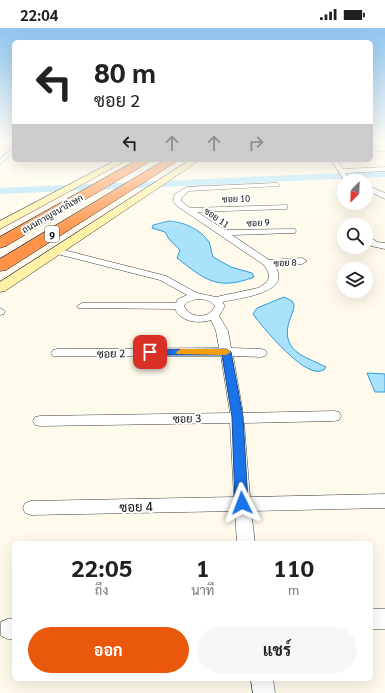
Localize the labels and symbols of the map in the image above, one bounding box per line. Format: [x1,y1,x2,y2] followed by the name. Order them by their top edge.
[337,174,373,210] north arrow
[19,191,85,235] street label: ถนนกาญจนาภิเษก
[222,192,250,204] street label: ซอย 10
[202,204,232,230] street label: ซอย 11
[246,216,270,228] street label: ซอย 9
[45,226,59,242] road number: 9
[273,255,297,269] street label: ซอย 8
[133,335,167,369] pin
[97,345,125,361] street label: ซอย 2
[173,410,201,426] street label: ซอย 3
[221,482,263,524] position arrow
[119,497,153,515] street label: ซอย 4

